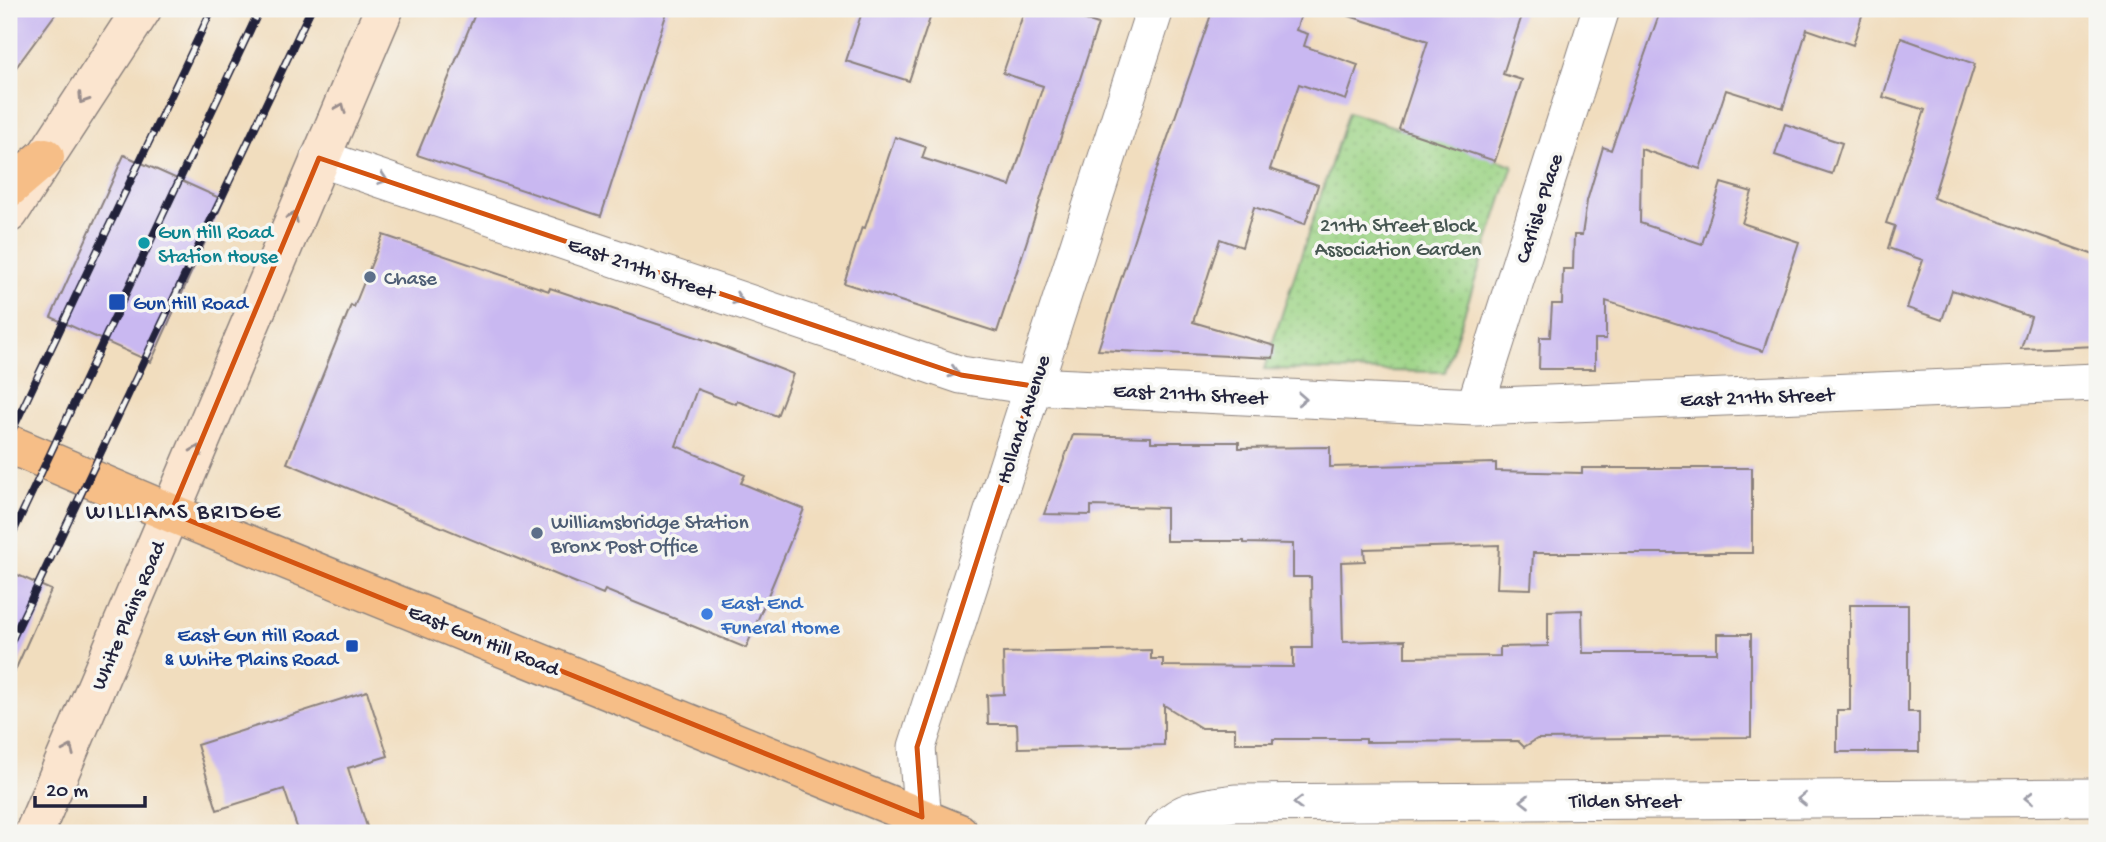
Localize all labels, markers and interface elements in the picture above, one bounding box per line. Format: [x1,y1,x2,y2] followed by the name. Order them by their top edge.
[78,92,91,105] one-way arrow
[333,103,347,116] one-way arrow
[1512,150,1571,267] street label: Carlisle Place
[377,171,389,186] one-way arrow
[285,212,299,224] one-way arrow
[1315,215,1481,264] park label: 211th Street Block Association Garden
[158,222,279,271] place label: Gun Hill Road Station House
[564,233,720,308] street label: East 211th Street
[136,235,152,251] marker: Gun Hill Road Station House
[384,268,438,293] place label: Chase
[362,269,378,285] marker: Chase
[732,291,744,305] one-way arrow
[107,292,127,312] marker: Gun Hill Road
[133,293,249,318] place label: Gun Hill Road
[993,351,1058,488] street label: Holland Avenue
[948,363,960,378] one-way arrow
[1112,380,1270,413] street label: East 211th Street
[1680,384,1837,415] street label: East 211th Street
[1297,391,1308,406] one-way arrow
[189,445,203,458] one-way arrow
[86,500,282,527] district label: WILLIAMS BRIDGE
[550,512,749,561] place label: Williamsbridge Station Bronx Post Office
[529,525,545,541] marker: Williamsbridge Station Bronx Post Office
[88,537,173,694] street label: White Plains Road
[720,593,841,642] place label: East End Funeral Home
[404,601,563,685] street label: East Gun Hill Road
[699,606,715,622] marker: East End Funeral Home
[164,625,340,674] place label: East Gun Hill Road & White Plains Road
[344,638,360,654] marker: East Gun Hill Road & White Plains Road
[61,745,75,758] one-way arrow
[35,765,145,809] scale bar
[46,780,88,805] text: 20 m
[2023,790,2034,806] one-way arrow
[1568,791,1683,816] street label: Tilden Street
[1796,791,1806,807] one-way arrow
[1519,793,1530,809] one-way arrow
[1292,795,1302,811] one-way arrow

